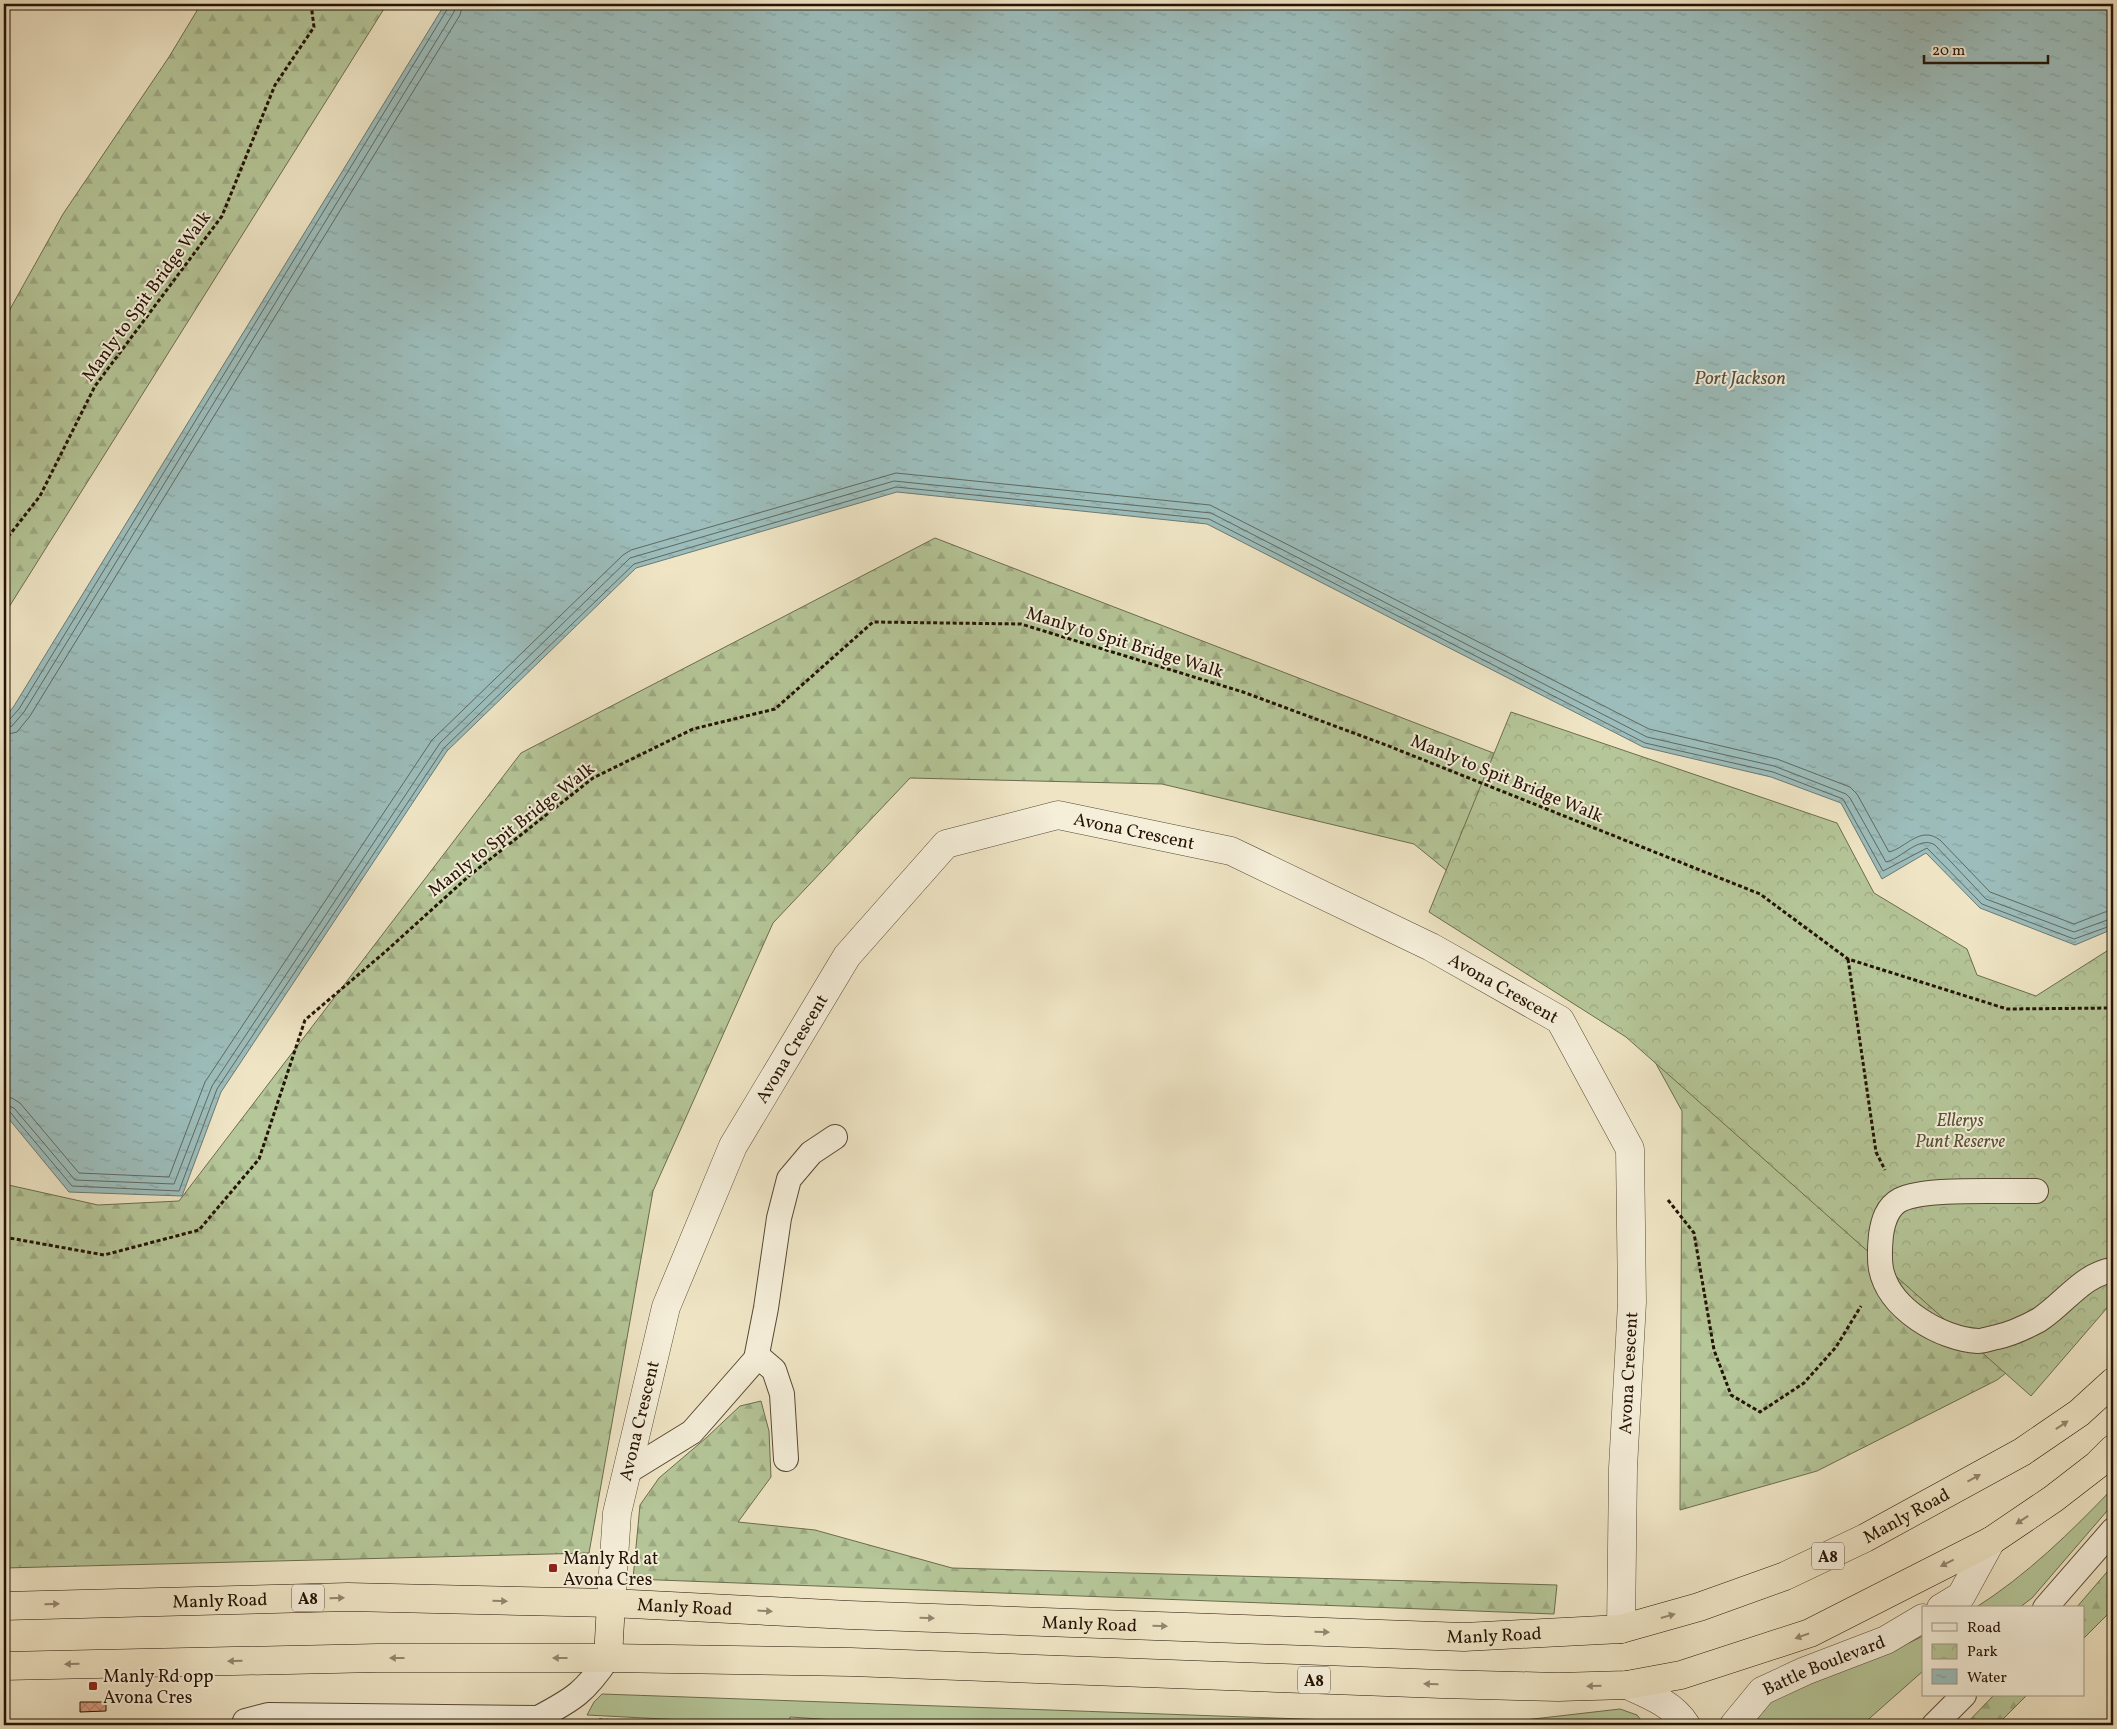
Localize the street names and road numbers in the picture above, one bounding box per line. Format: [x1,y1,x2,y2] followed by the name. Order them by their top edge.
[77,206,218,387] street label: Manly to Spit Bridge Walk
[1023,601,1227,685] street label: Manly to Spit Bridge Walk
[1406,729,1607,830] street label: Manly to Spit Bridge Walk
[423,757,601,903] street label: Manly to Spit Bridge Walk
[1071,808,1197,857] street label: Avona Crescent
[1443,948,1563,1031] street label: Avona Crescent
[750,990,835,1109] street label: Avona Crescent
[1614,1311,1645,1435] street label: Avona Crescent
[614,1358,667,1484] street label: Avona Crescent
[1859,1483,1955,1551] street label: Manly Road
[1812,1542,1844,1570] road number: A8
[292,1585,324,1612] road number: A8
[172,1588,268,1616] street label: Manly Road
[636,1593,733,1623] street label: Manly Road
[1041,1611,1137,1639] street label: Manly Road
[1446,1622,1542,1651] street label: Manly Road
[1759,1630,1889,1703] street label: Battle Boulevard
[1298,1666,1330,1694] road number: A8

